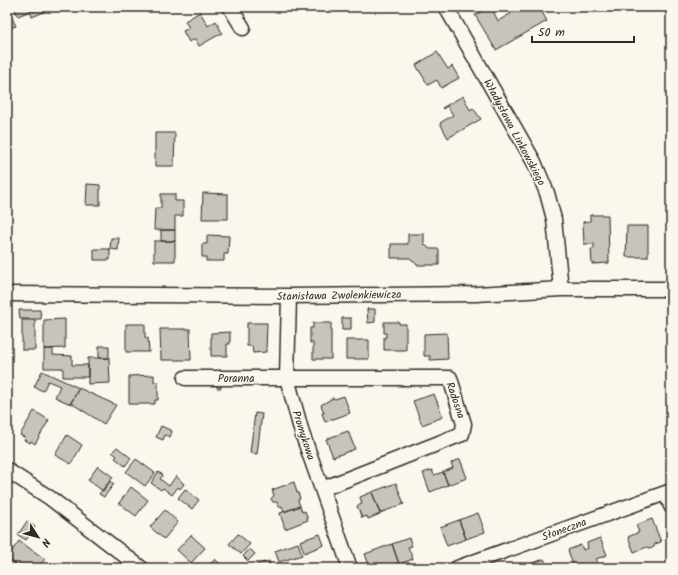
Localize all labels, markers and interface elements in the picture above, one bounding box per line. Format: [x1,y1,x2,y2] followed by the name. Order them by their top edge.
[532,18,634,44] scale bar
[538,23,565,42] text: 50 m
[478,76,550,189] street label: Władysława Linkowskiego
[276,286,402,306] street label: Stanisława Zwolenkiewicza
[218,370,254,388] street label: Poranna
[440,380,470,421] street label: Radosna
[287,408,320,462] street label: Promykowa
[539,514,589,546] street label: Słoneczna
[18,517,58,557] north arrow
[36,534,55,550] text: N

